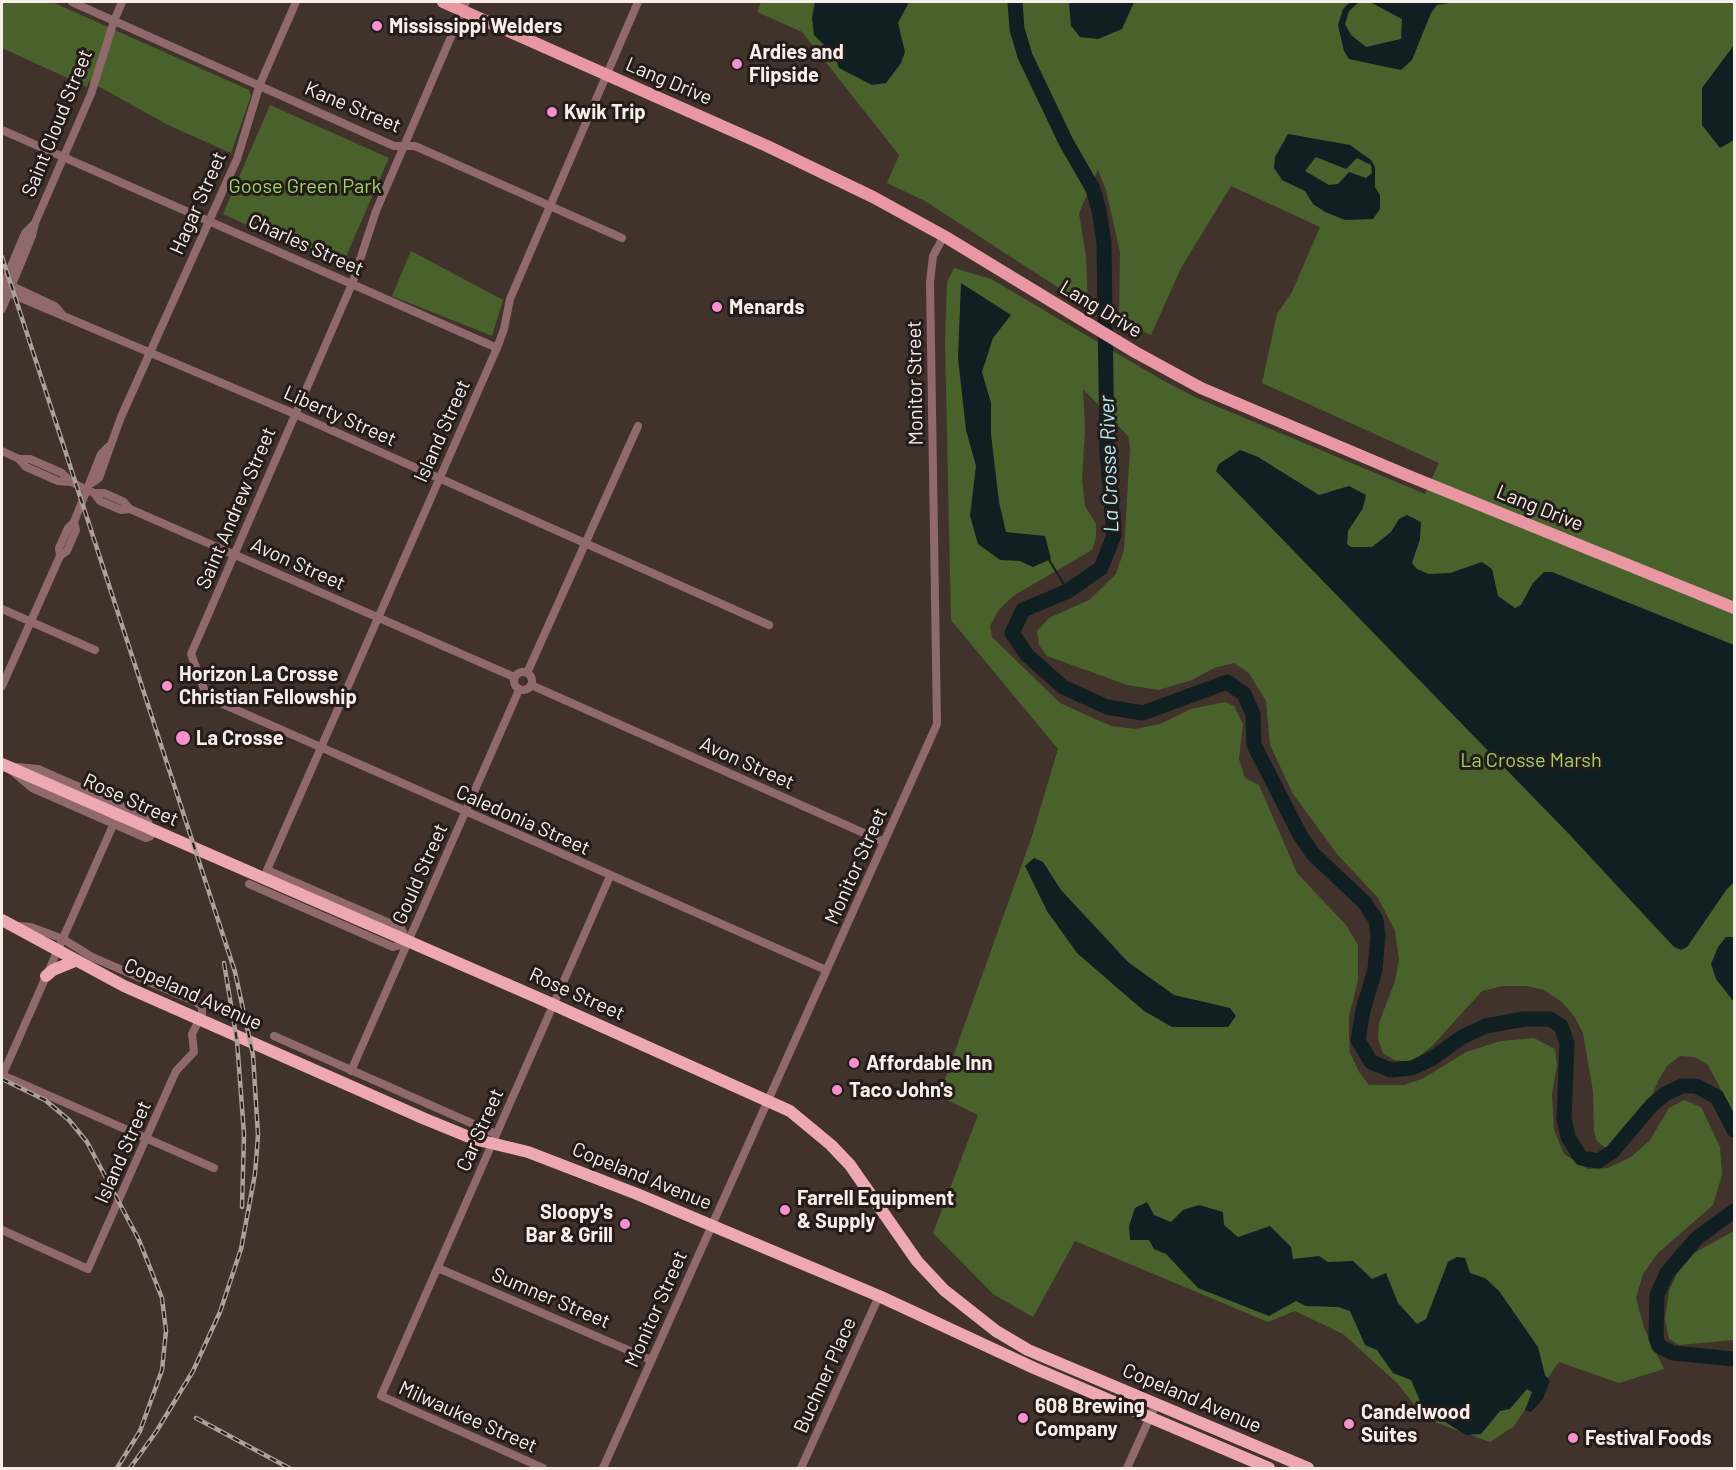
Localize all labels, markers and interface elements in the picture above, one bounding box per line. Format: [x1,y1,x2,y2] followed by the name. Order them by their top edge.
[389,14,562,38] place label: Mississippi Welders
[370,19,384,33] marker: Mississippi Welders
[749,40,844,87] place label: Ardies and Flipside
[16,46,98,200] street label: Saint Cloud Street
[622,52,716,110] street label: Lang Drive
[730,57,744,71] marker: Ardies and Flipside
[301,76,405,138] street label: Kane Street
[564,100,646,124] place label: Kwik Trip
[545,105,559,119] marker: Kwik Trip
[165,148,231,258] street label: Hagar Street
[228,174,382,198] park label: Goose Green Park
[245,209,367,281] street label: Charles Street
[1056,275,1146,343] street label: Lang Drive
[729,295,804,319] place label: Menards
[710,300,724,314] marker: Menards
[902,320,928,446] street label: Monitor Street
[409,376,475,486] street label: Island Street
[280,381,400,451] street label: Liberty Street
[1094,395,1124,533] water label: La Crosse River
[191,424,281,592] street label: Saint Andrew Street
[1493,480,1587,536] street label: Lang Drive
[247,532,349,596] street label: Avon Street
[179,662,357,709] place label: Horizon La Crosse Christian Fellowship
[160,679,174,693] marker: Horizon La Crosse Christian Fellowship
[196,726,284,750] place label: La Crosse
[174,729,192,747] marker: La Crosse
[696,731,798,795] street label: Avon Street
[1460,748,1602,772] park label: La Crosse Marsh
[80,768,182,832] street label: Rose Street
[452,780,594,860] street label: Caledonia Street
[820,804,892,928] street label: Monitor Street
[387,820,453,928] street label: Gould Street
[120,953,266,1035] street label: Copeland Avenue
[526,962,628,1026] street label: Rose Street
[866,1051,992,1075] place label: Affordable Inn
[847,1056,861,1070] marker: Affordable Inn
[849,1078,953,1102] place label: Taco John's
[830,1083,844,1097] marker: Taco John's
[451,1085,509,1175] street label: Car Street
[90,1097,156,1207] street label: Island Street
[569,1137,715,1215] street label: Copeland Avenue
[797,1186,954,1233] place label: Farrell Equipment & Supply
[526,1200,613,1247] place label: Sloopy's Bar & Grill
[778,1203,792,1217] marker: Farrell Equipment & Supply
[618,1217,632,1231] marker: Sloopy's Bar & Grill
[620,1247,692,1371] street label: Monitor Street
[488,1262,614,1334] street label: Sumner Street
[789,1313,861,1437] street label: Buchner Place
[1119,1358,1265,1438] street label: Copeland Avenue
[395,1376,541,1458] street label: Milwaukee Street
[1035,1394,1145,1441] place label: 608 Brewing Company
[1361,1400,1470,1447] place label: Candelwood Suites
[1016,1411,1030,1425] marker: 608 Brewing Company
[1342,1417,1356,1431] marker: Candelwood Suites
[1585,1426,1712,1450] place label: Festival Foods
[1566,1431,1580,1445] marker: Festival Foods

